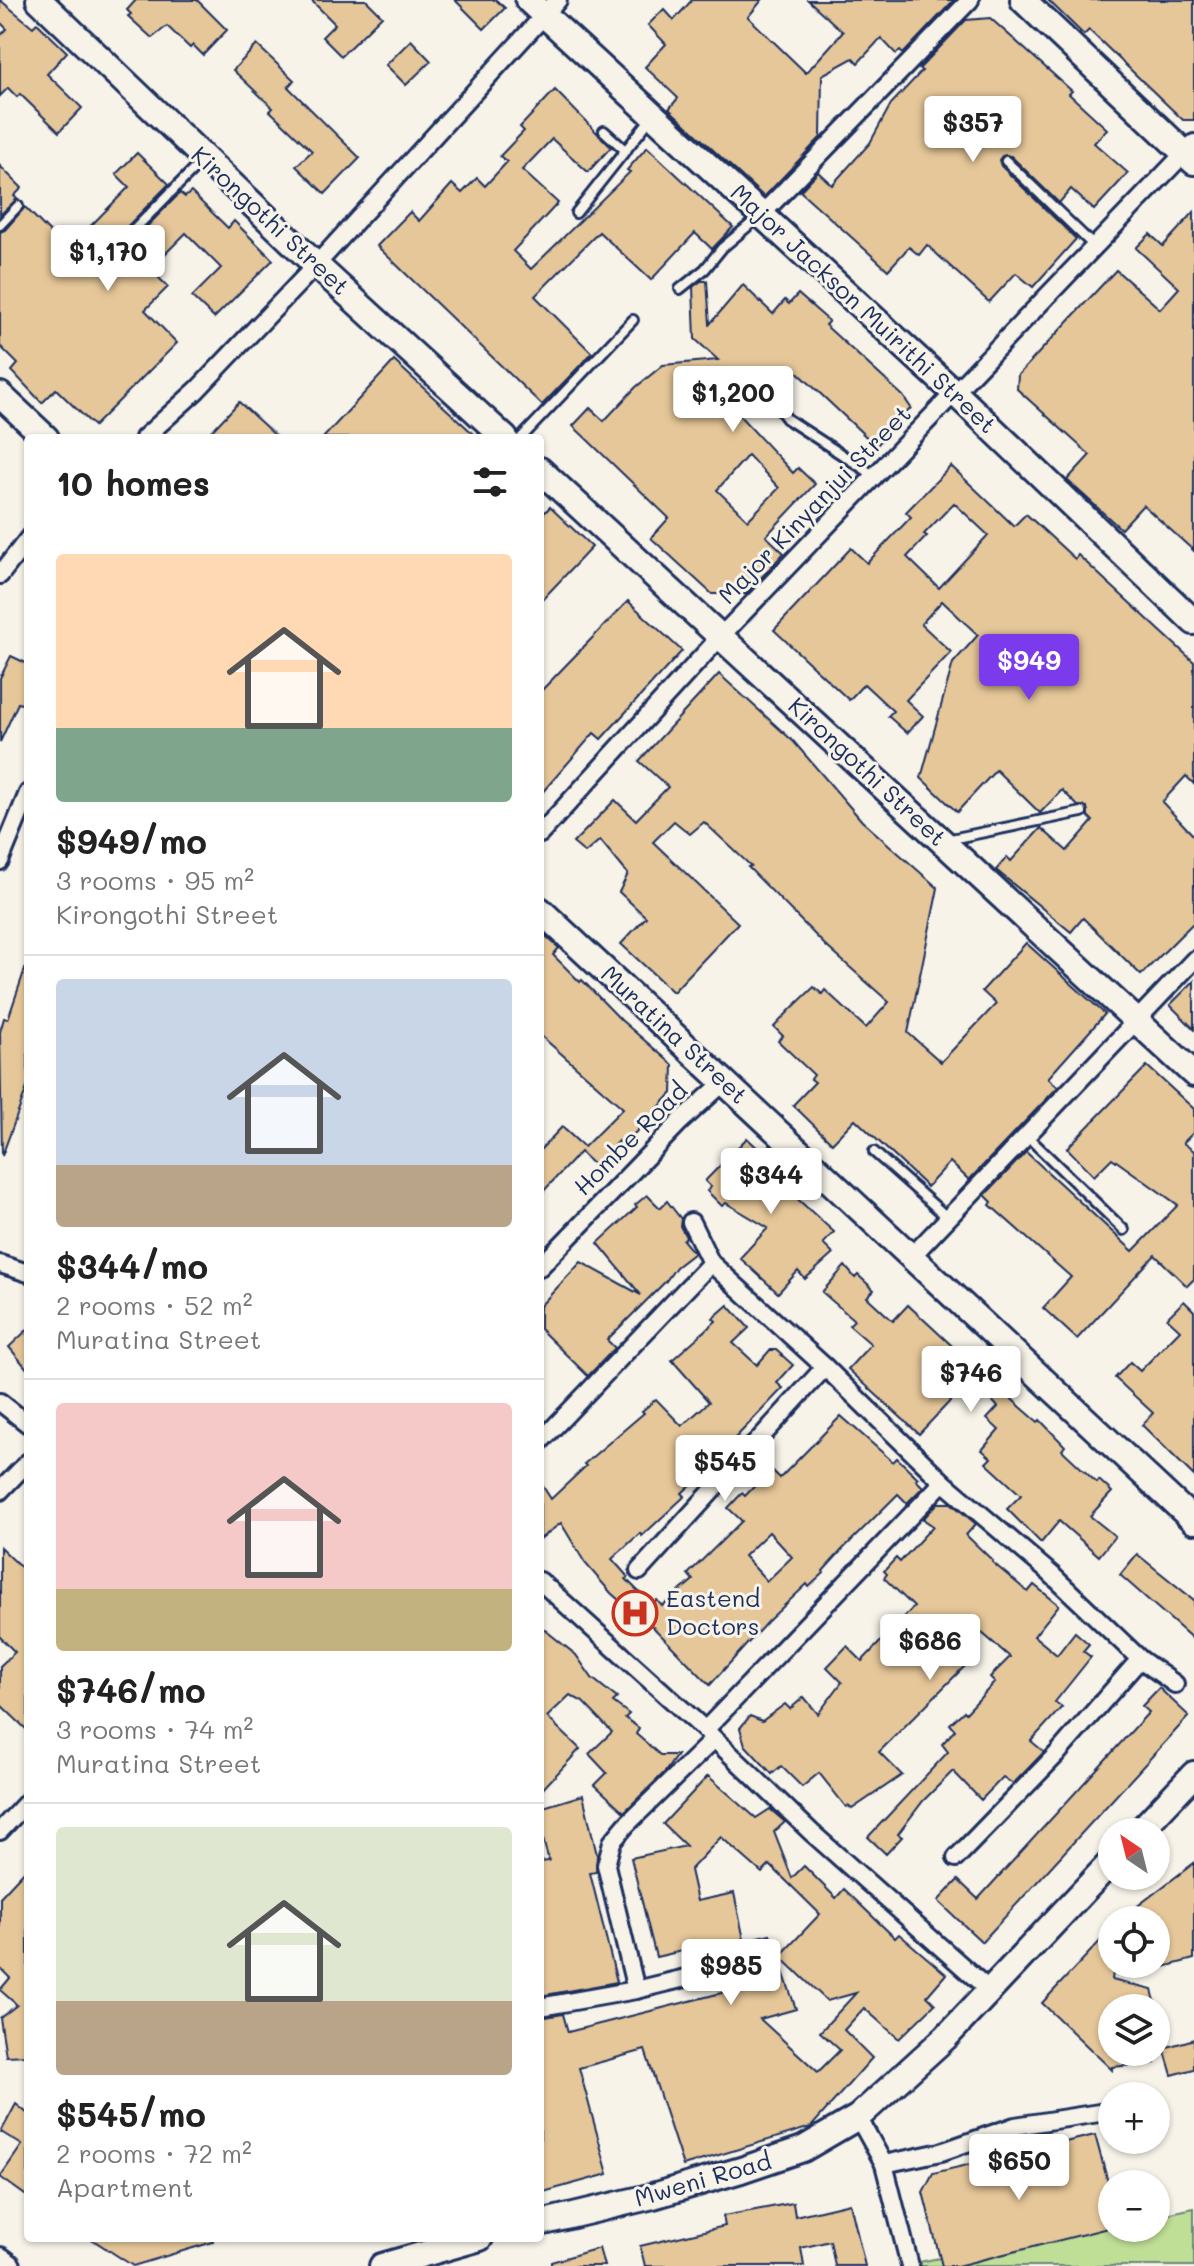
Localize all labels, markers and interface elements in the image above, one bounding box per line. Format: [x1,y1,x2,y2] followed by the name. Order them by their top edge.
[926,96,1020,164] pin: $357
[942,105,1004,139] text: $357
[185,139,357,301] street label: Kirongothi Street
[725,176,1003,439] street label: Major Jackson Muirithi Street
[43,225,173,293] pin: $1,170
[69,234,147,268] text: $1,170
[668,366,798,434] pin: $1,200
[691,375,775,409] text: $1,200
[711,398,917,610] street label: Major Kinyanjui Street
[56,460,210,505] text: 10 homes
[468,460,512,504] icon: filters
[212,606,356,750] icon: home
[982,634,1076,702] pin: $949
[997,643,1061,677] text: $949
[782,690,954,852] street label: Kirongothi Street
[56,818,207,863] text: $949/mo
[56,863,254,897] text: 3 rooms · 95 m²
[56,897,278,931] text: Kirongothi Street
[595,958,755,1110] street label: Muratina Street
[212,1031,356,1175] icon: home
[567,1075,693,1201] street label: Hombe Road
[724,1148,818,1216] pin: $344
[739,1157,803,1191] text: $344
[56,1243,208,1288] text: $344/mo
[56,1288,253,1322] text: 2 rooms · 52 m²
[56,1322,261,1356] text: Muratina Street
[924,1346,1018,1414] pin: $746
[940,1355,1002,1389] text: $746
[678,1435,772,1503] pin: $545
[694,1444,756,1478] text: $545
[212,1455,356,1599] icon: home
[666,1582,760,1641] place label: Eastend Doctors
[611,1589,659,1637] hospital icon: Eastend Doctors
[883,1614,977,1682] pin: $686
[898,1623,962,1657] text: $686
[56,1667,206,1712] text: $746/mo
[56,1712,253,1746] text: 3 rooms · 74 m²
[56,1746,261,1780] text: Muratina Street
[1098,1818,1170,1890] north arrow
[1098,1818,1170,2242] map controls
[212,1879,356,2023] icon: home
[1098,1906,1170,1978] button: locate
[684,1939,778,2007] pin: $985
[700,1948,763,1982] text: $985
[1098,1994,1170,2066] button: layers
[1098,2082,1170,2154] button: +
[56,2091,206,2136] text: $545/mo
[972,2134,1066,2202] pin: $650
[56,2136,252,2170] text: 2 rooms · 72 m²
[987,2143,1051,2177] text: $650
[631,2144,774,2213] street label: Mweni Road
[56,2170,193,2204] text: Apartment
[1098,2170,1170,2242] button: −

